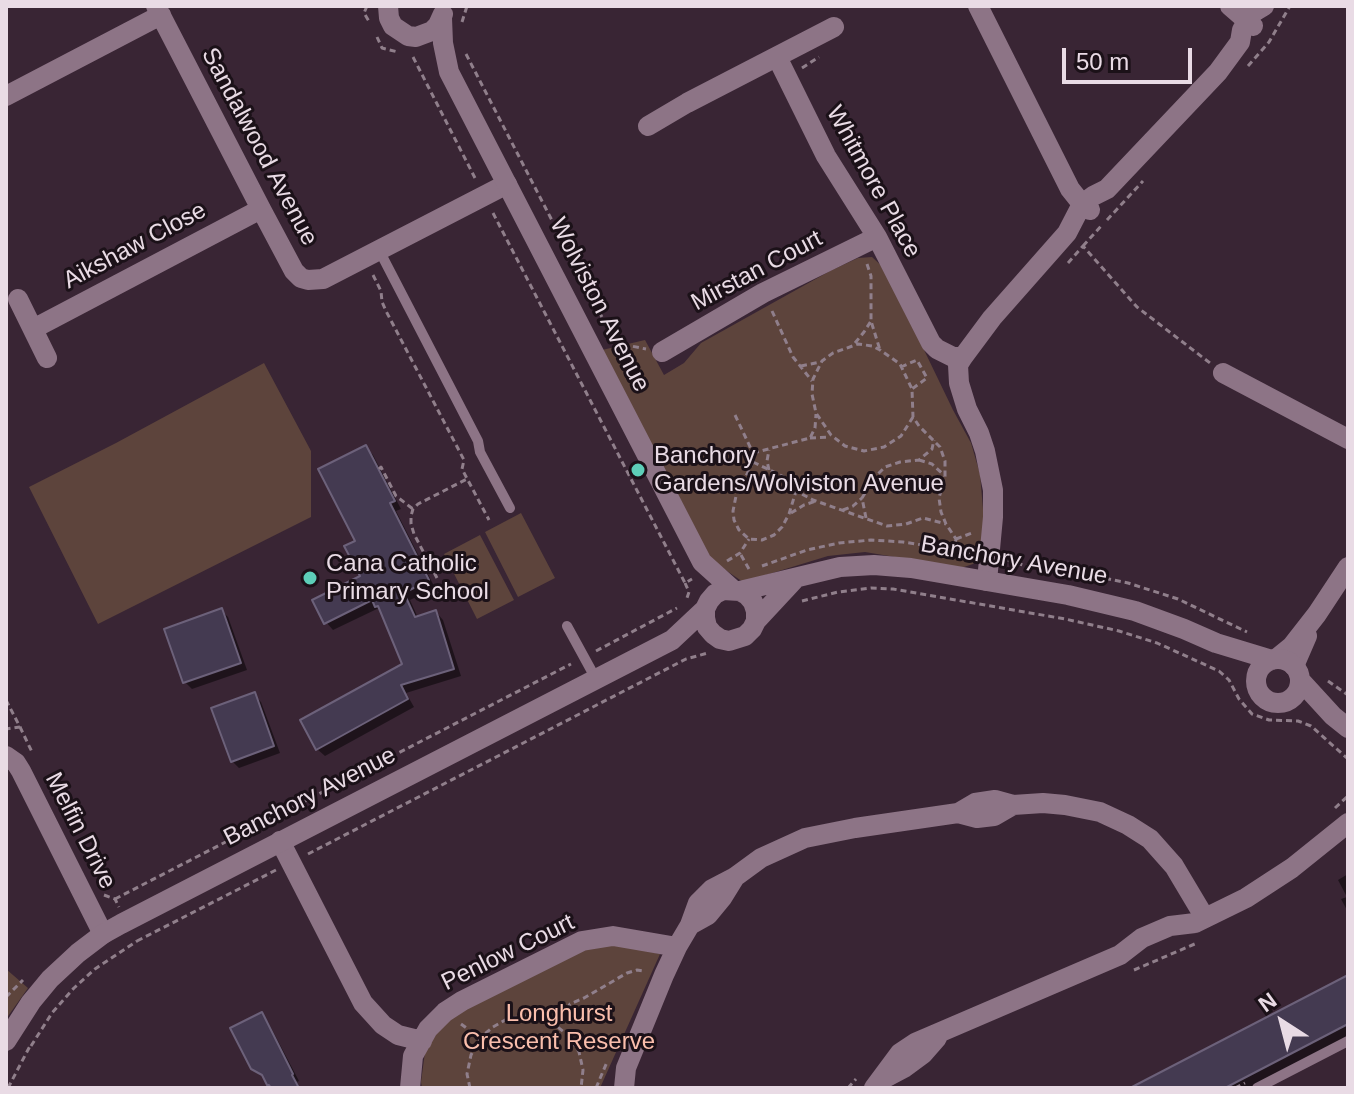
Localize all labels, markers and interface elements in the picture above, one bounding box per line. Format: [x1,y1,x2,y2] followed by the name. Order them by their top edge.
[1066,32,1196,82] scale bar
[195,43,323,251] street label: Sandalwood Avenue
[1076,48,1129,75] text: 50 m
[819,101,927,263] street label: Whitmore Place
[59,196,211,296] street label: Aikshaw Close
[543,213,655,397] street label: Wolviston Avenue
[687,224,827,318] street label: Mirstan Court
[654,442,944,498] place label: Banchory Gardens/Wolviston Avenue
[629,461,647,479] marker: Banchory Gardens/Wolviston Avenue
[918,530,1110,592] street label: Banchory Avenue
[326,550,489,606] place label: Cana Catholic Primary School
[301,569,319,587] marker: Cana Catholic Primary School
[219,741,401,853] street label: Banchory Avenue
[38,768,122,894] street label: Melfin Drive
[437,908,579,998] street label: Penlow Court
[1242,982,1322,1062] north arrow
[1254,987,1281,1017] text: N
[463,1000,655,1056] park label: Longhurst Crescent Reserve

